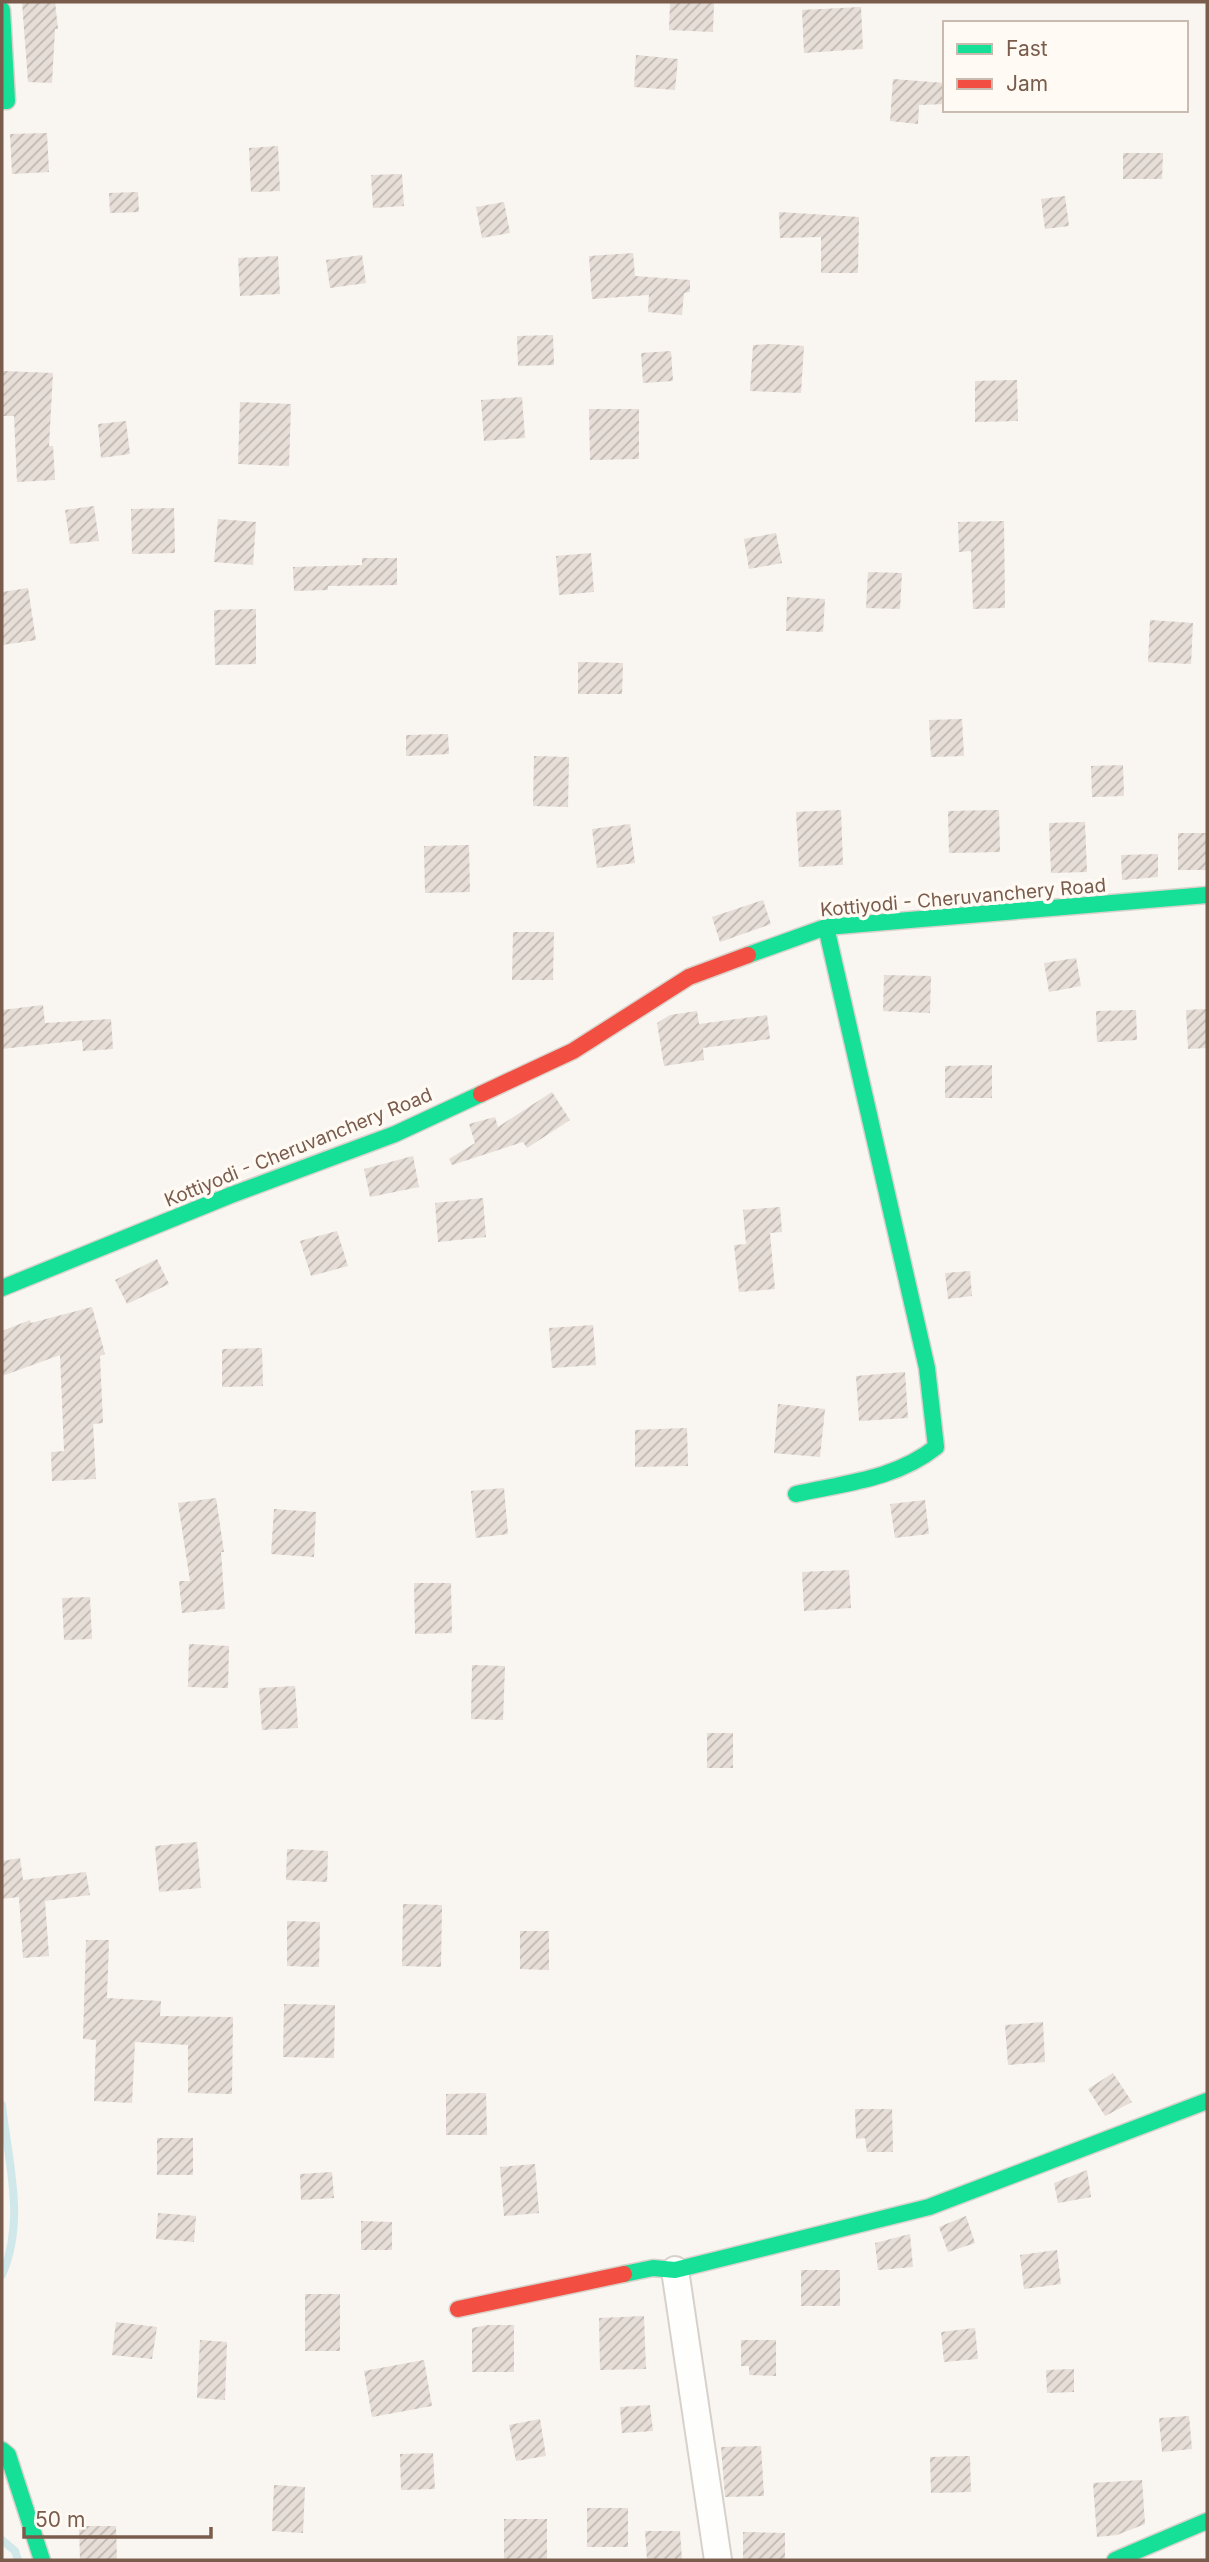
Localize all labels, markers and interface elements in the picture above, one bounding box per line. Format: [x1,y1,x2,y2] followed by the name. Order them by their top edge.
[943,21,1188,112] legend
[1006,36,1048,61] text: Fast
[1006,71,1048,96] text: Jam
[819,874,1107,921] street label: Kottiyodi - Cheruvanchery Road
[161,1083,435,1212] street label: Kottiyodi - Cheruvanchery Road
[24,2496,212,2540] scale bar
[35,2507,85,2532] text: 50 m

